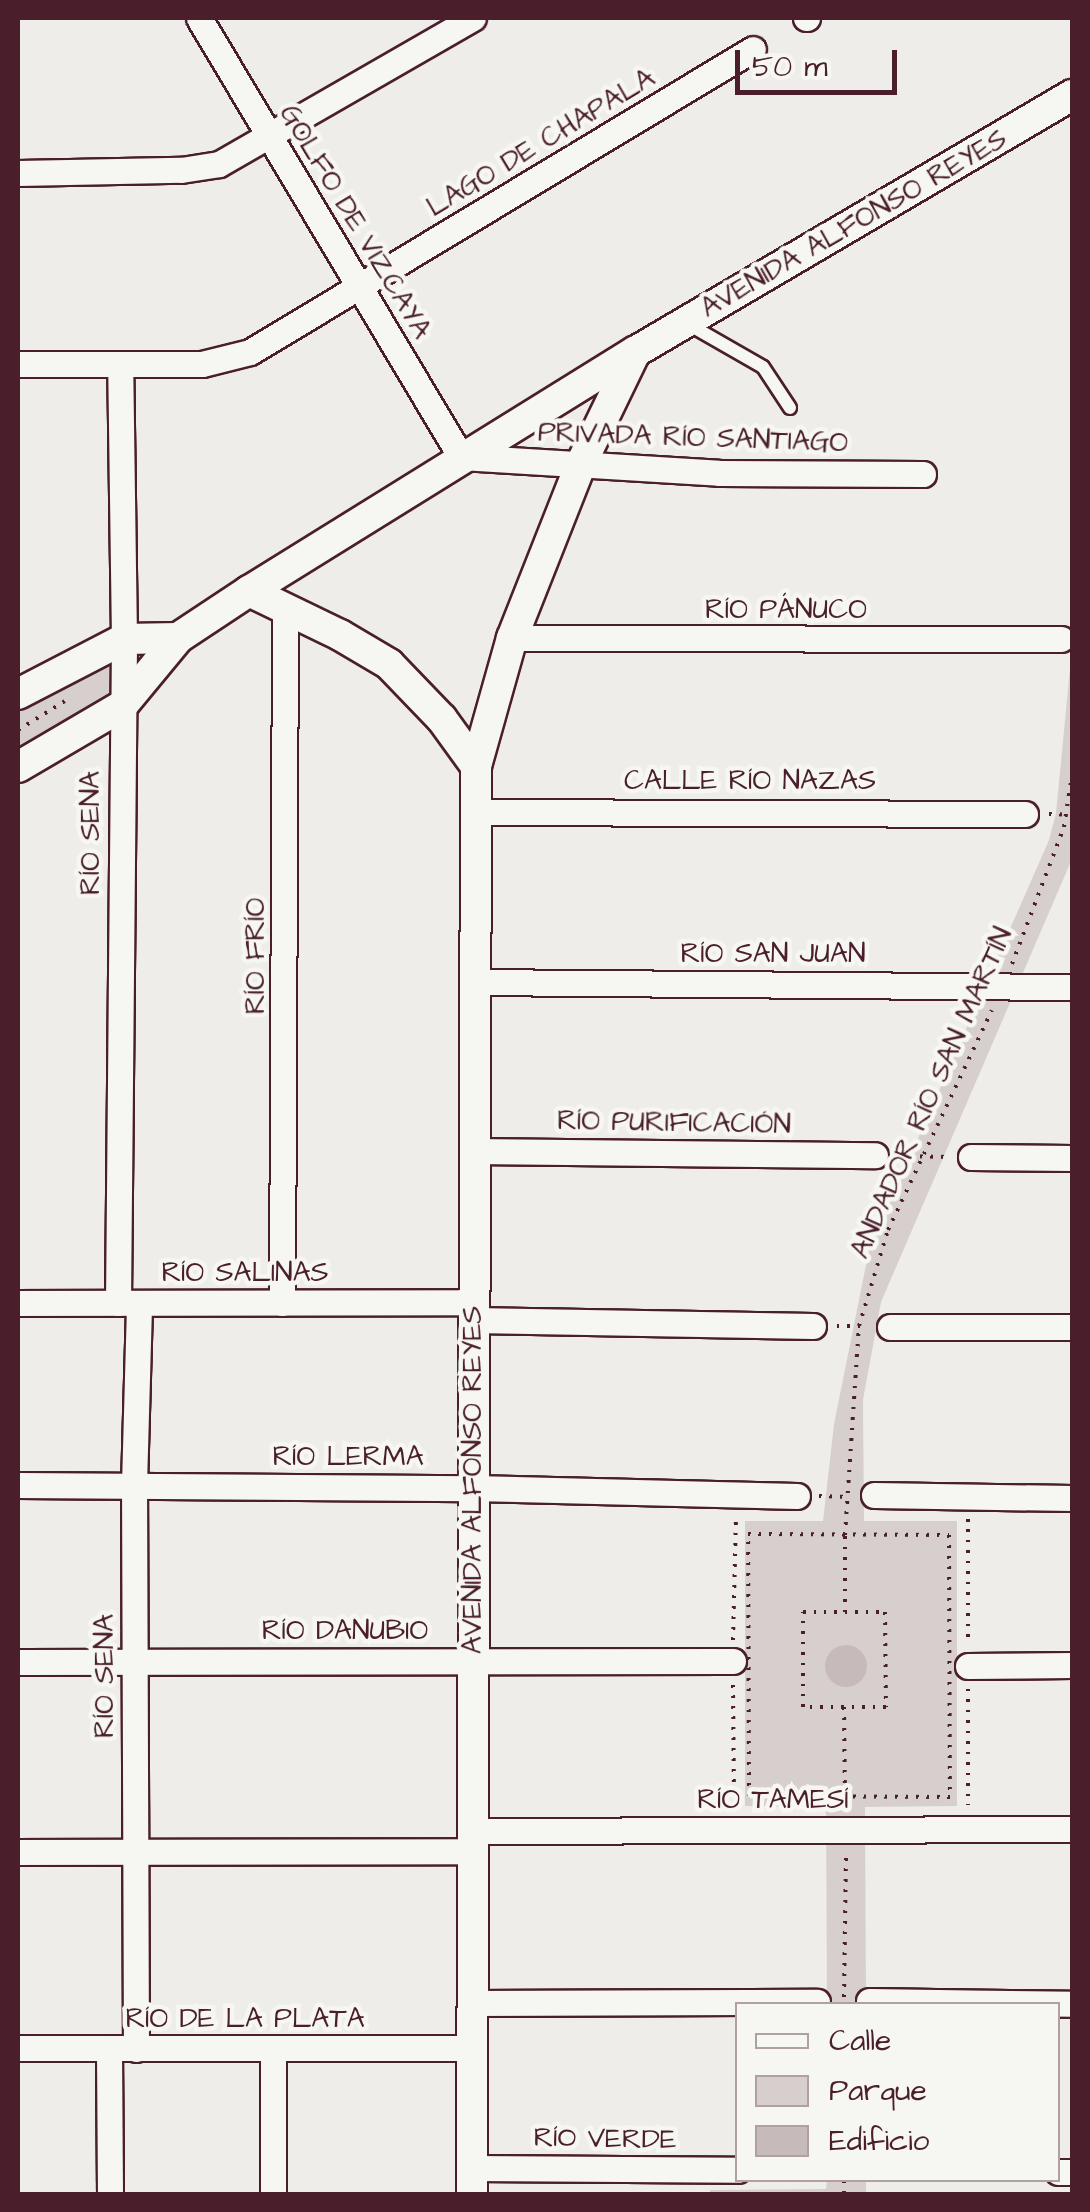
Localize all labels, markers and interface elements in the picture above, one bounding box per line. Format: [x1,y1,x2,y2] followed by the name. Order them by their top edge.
[740,30,902,92] scale bar
[752,46,828,88] text: 50 m
[421,62,661,224] street label: LAGO DE CHAPALA
[272,99,438,345] street label: GOLFO DE VIZCAYA
[695,122,1013,326] street label: AVENIDA ALFONSO REYES
[537,416,849,460] street label: PRIVADA RÍO SANTIAGO
[705,593,867,627] street label: RÍO PÁNUCO
[624,764,876,798] street label: CALLE RÍO NAZAS
[74,771,108,895] street label: RÍO SENA
[239,898,273,1014] street label: RÍO FRÍO
[844,922,1020,1264] street label: ANDADOR RÍO SAN MARTÍN
[681,937,865,971] street label: RÍO SAN JUAN
[557,1104,791,1142] street label: RÍO PURIFICACIÓN
[161,1256,329,1290] street label: RÍO SALINAS
[456,1306,490,1654] street label: AVENIDA ALFONSO REYES
[272,1440,424,1474] street label: RÍO LERMA
[88,1614,122,1738] street label: RÍO SENA
[262,1614,428,1648] street label: RÍO DANUBIO
[697,1783,849,1817] street label: RÍO TAMESÍ
[125,2002,365,2036] street label: RÍO DE LA PLATA
[735,2002,1060,2182] legend
[829,2020,891,2062] text: Calle
[829,2070,927,2112] text: Parque
[829,2120,929,2162] text: Edificio
[533,2121,677,2157] street label: RÍO VERDE

